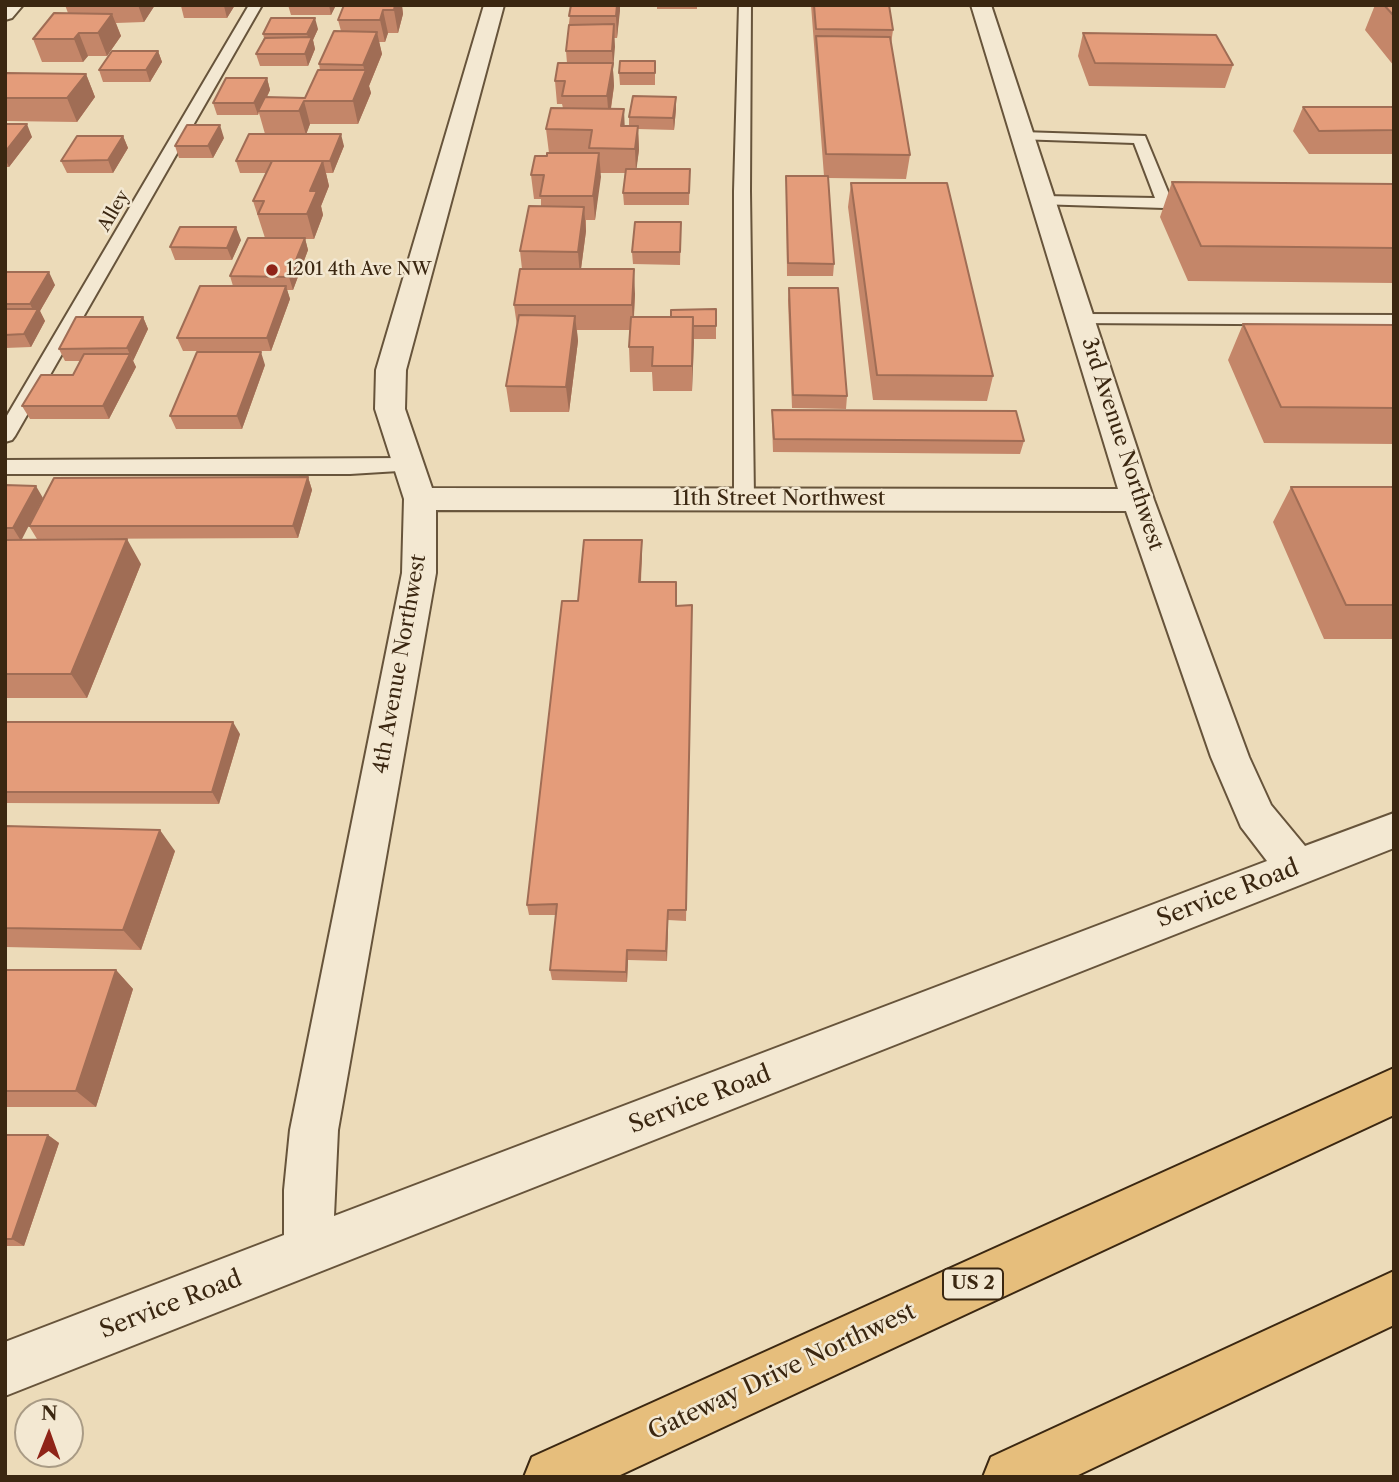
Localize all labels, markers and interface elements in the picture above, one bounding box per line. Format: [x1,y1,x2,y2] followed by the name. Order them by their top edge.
[94,187,134,235] street label: Alley
[286,259,431,281] place label: 1201 4th Ave NW
[264,262,280,278] marker: 1201 4th Ave NW
[1076,334,1168,554] street label: 3rd Avenue Northwest
[673,486,885,512] street label: 11th Street Northwest
[368,552,432,776] street label: 4th Avenue Northwest
[1153,854,1303,934] street label: Service Road
[625,1060,775,1140] street label: Service Road
[96,1265,246,1345] street label: Service Road
[943,1268,1003,1300] road number: US 2
[644,1297,920,1447] street label: Gateway Drive Northwest
[14,1398,84,1468] north arrow
[41,1402,58,1425] text: N

